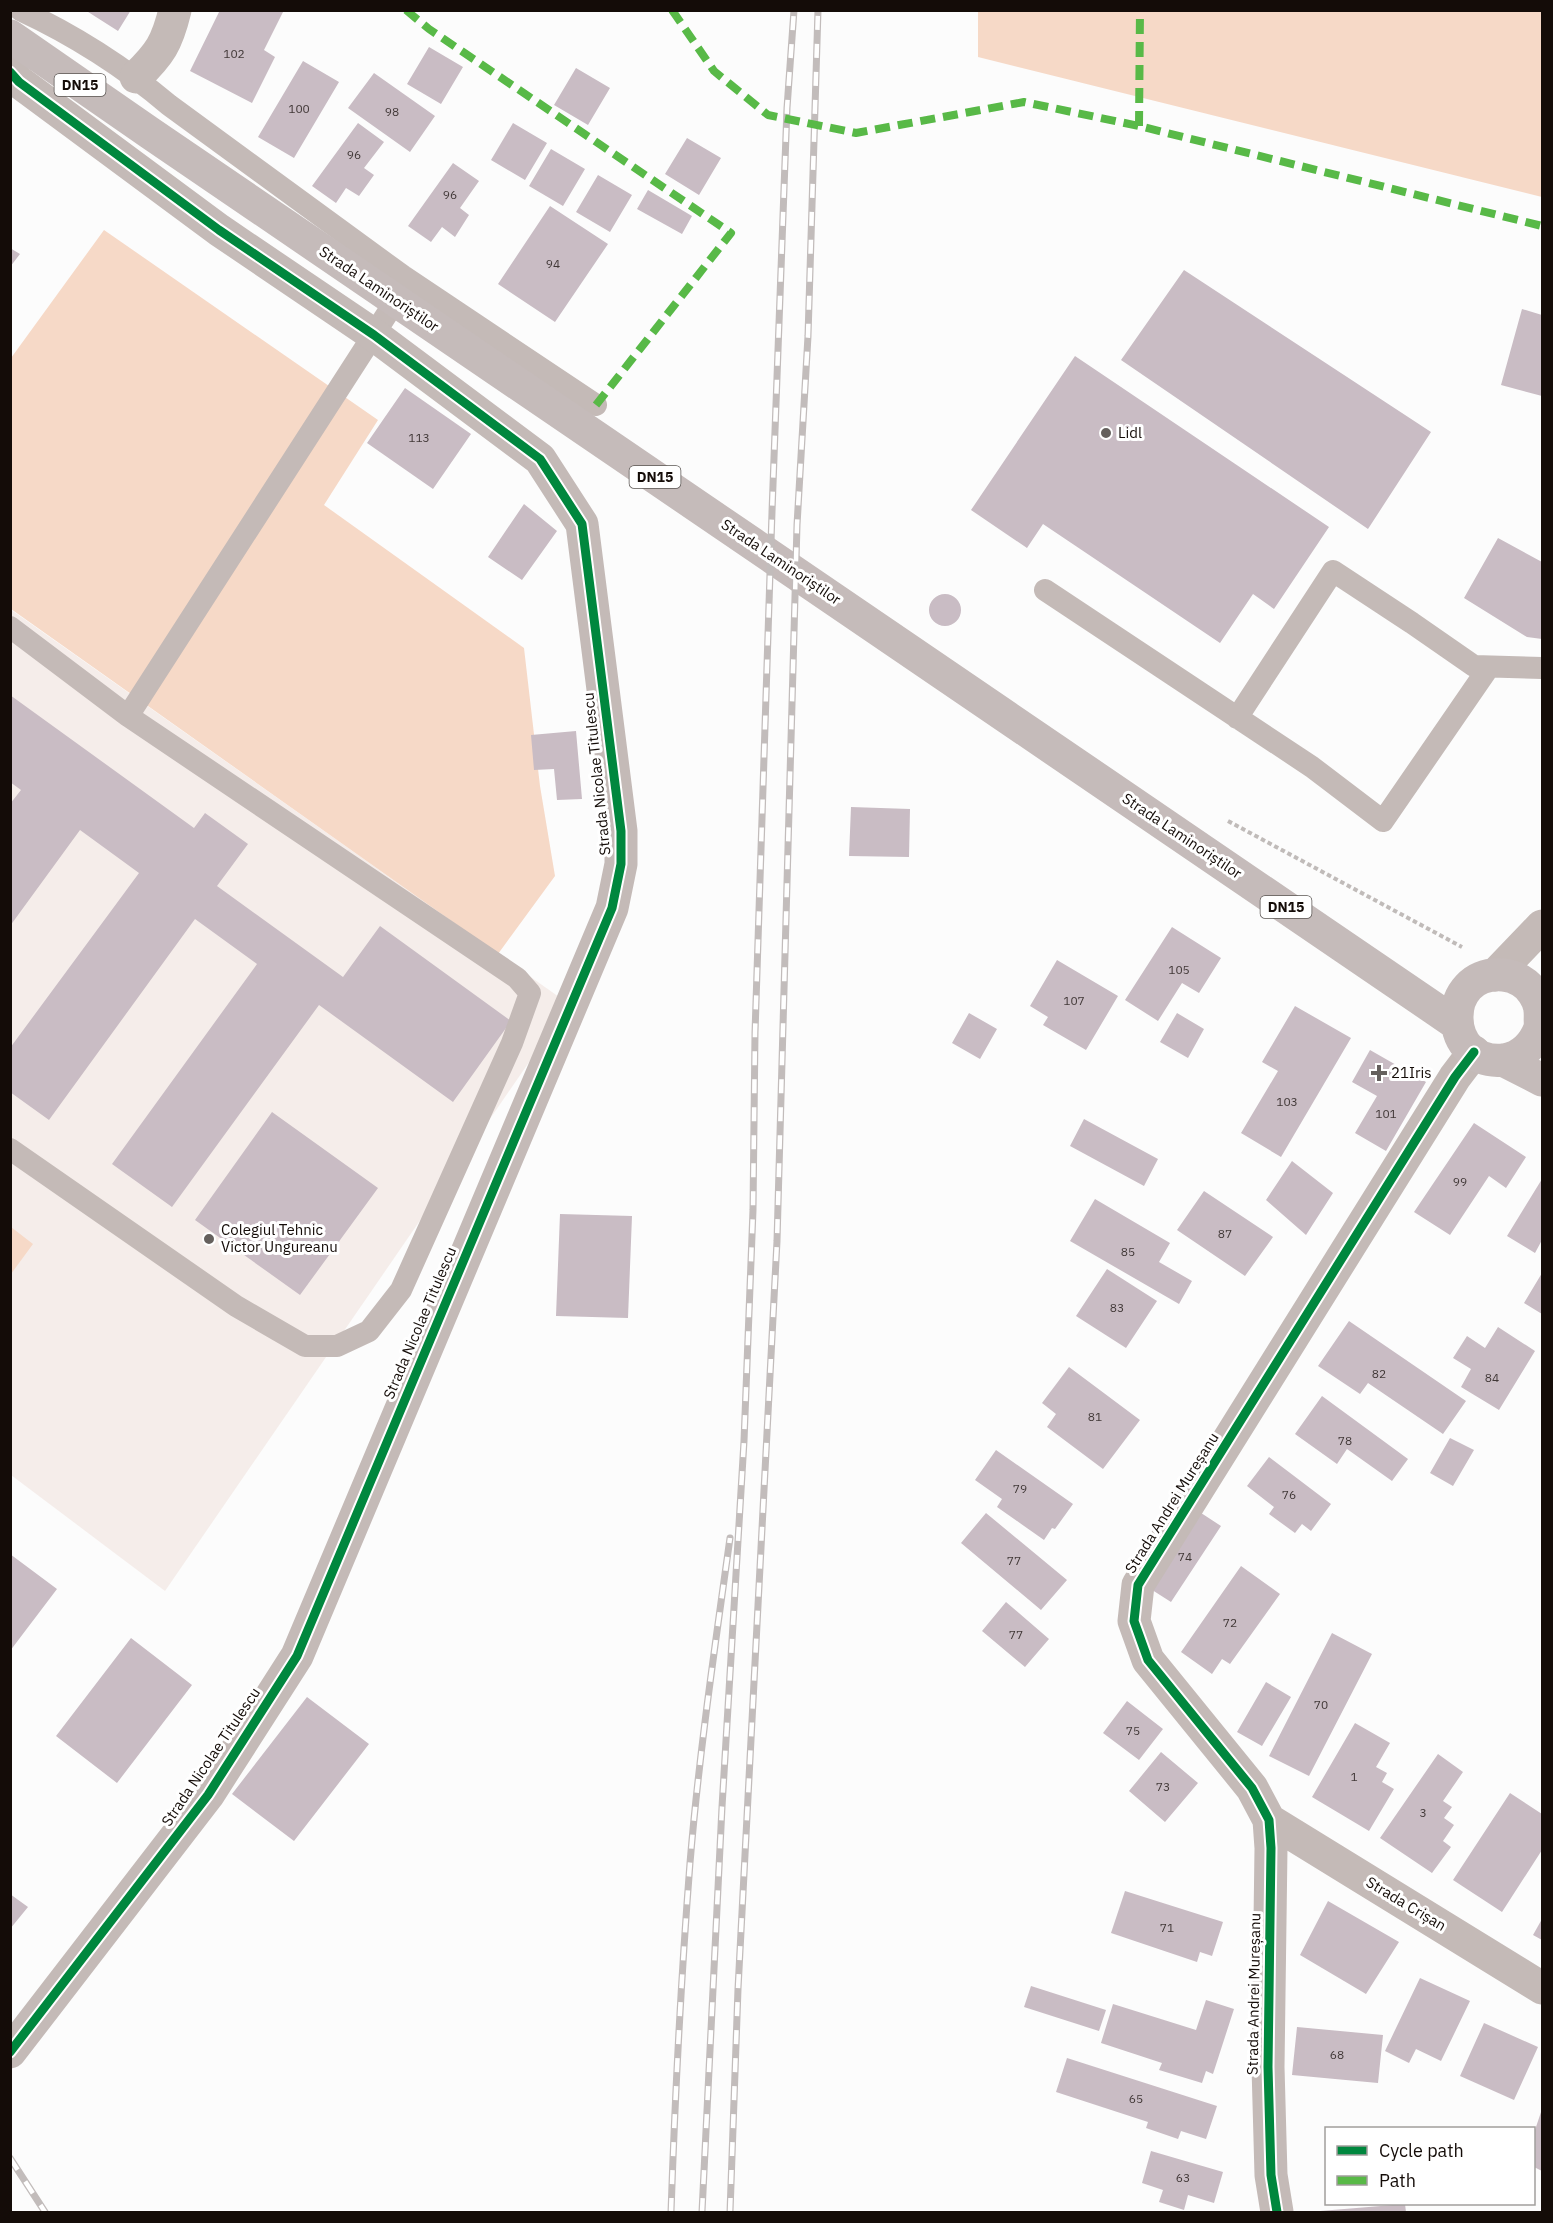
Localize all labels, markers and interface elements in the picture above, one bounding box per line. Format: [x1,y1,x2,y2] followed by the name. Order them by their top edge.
[223,46,245,61] house number: 102
[54,74,106,96] road number: DN15
[288,101,310,116] house number: 100
[385,104,399,119] house number: 98
[347,147,361,162] house number: 96
[443,187,457,202] house number: 96
[316,241,443,336] street label: Strada Laminoriștilor
[546,256,560,271] house number: 94
[1118,423,1142,442] place label: Lidl
[1099,426,1113,440] marker: Lidl
[408,430,430,445] house number: 113
[630,466,680,488] road number: DN15
[718,514,845,609] street label: Strada Laminoriștilor
[579,692,614,856] street label: Strada Nicolae Titulescu
[1119,788,1246,883] street label: Strada Laminoriștilor
[1260,896,1312,918] road number: DN15
[1168,962,1190,977] house number: 105
[1063,993,1085,1008] house number: 107
[1391,1063,1432,1082] place label: 21Iris
[1372,1066,1386,1080] marker: 21Iris
[1276,1094,1298,1109] house number: 103
[1375,1106,1397,1121] house number: 101
[1453,1174,1467,1189] house number: 99
[221,1220,338,1256] place label: Colegiul Tehnic Victor Ungureanu
[1218,1226,1232,1241] house number: 87
[202,1232,216,1246] marker: Colegiul Tehnic Victor Ungureanu
[379,1244,460,1402] street label: Strada Nicolae Titulescu
[1121,1244,1135,1259] house number: 85
[1110,1300,1124,1315] house number: 83
[1372,1366,1386,1381] house number: 82
[1485,1370,1499,1385] house number: 84
[1088,1409,1102,1424] house number: 81
[1121,1429,1223,1577] street label: Strada Andrei Mureșanu
[1338,1433,1352,1448] house number: 78
[1013,1481,1027,1496] house number: 79
[1282,1487,1296,1502] house number: 76
[1178,1549,1192,1564] house number: 74
[1007,1553,1021,1568] house number: 77
[1223,1615,1237,1630] house number: 72
[1009,1627,1023,1642] house number: 77
[157,1684,264,1830] street label: Strada Nicolae Titulescu
[1314,1697,1328,1712] house number: 70
[1126,1723,1140,1738] house number: 75
[1350,1769,1358,1784] house number: 1
[1156,1779,1170,1794] house number: 73
[1419,1805,1427,1820] house number: 3
[1363,1872,1450,1935] street label: Strada Crișan
[1243,1913,1264,2075] street label: Strada Andrei Mureșanu
[1160,1920,1174,1935] house number: 71
[1330,2047,1344,2062] house number: 68
[1129,2091,1143,2106] house number: 65
[1325,2127,1535,2205] legend
[1379,2139,1464,2162] text: Cycle path
[1379,2169,1416,2192] text: Path
[1176,2170,1190,2185] house number: 63

